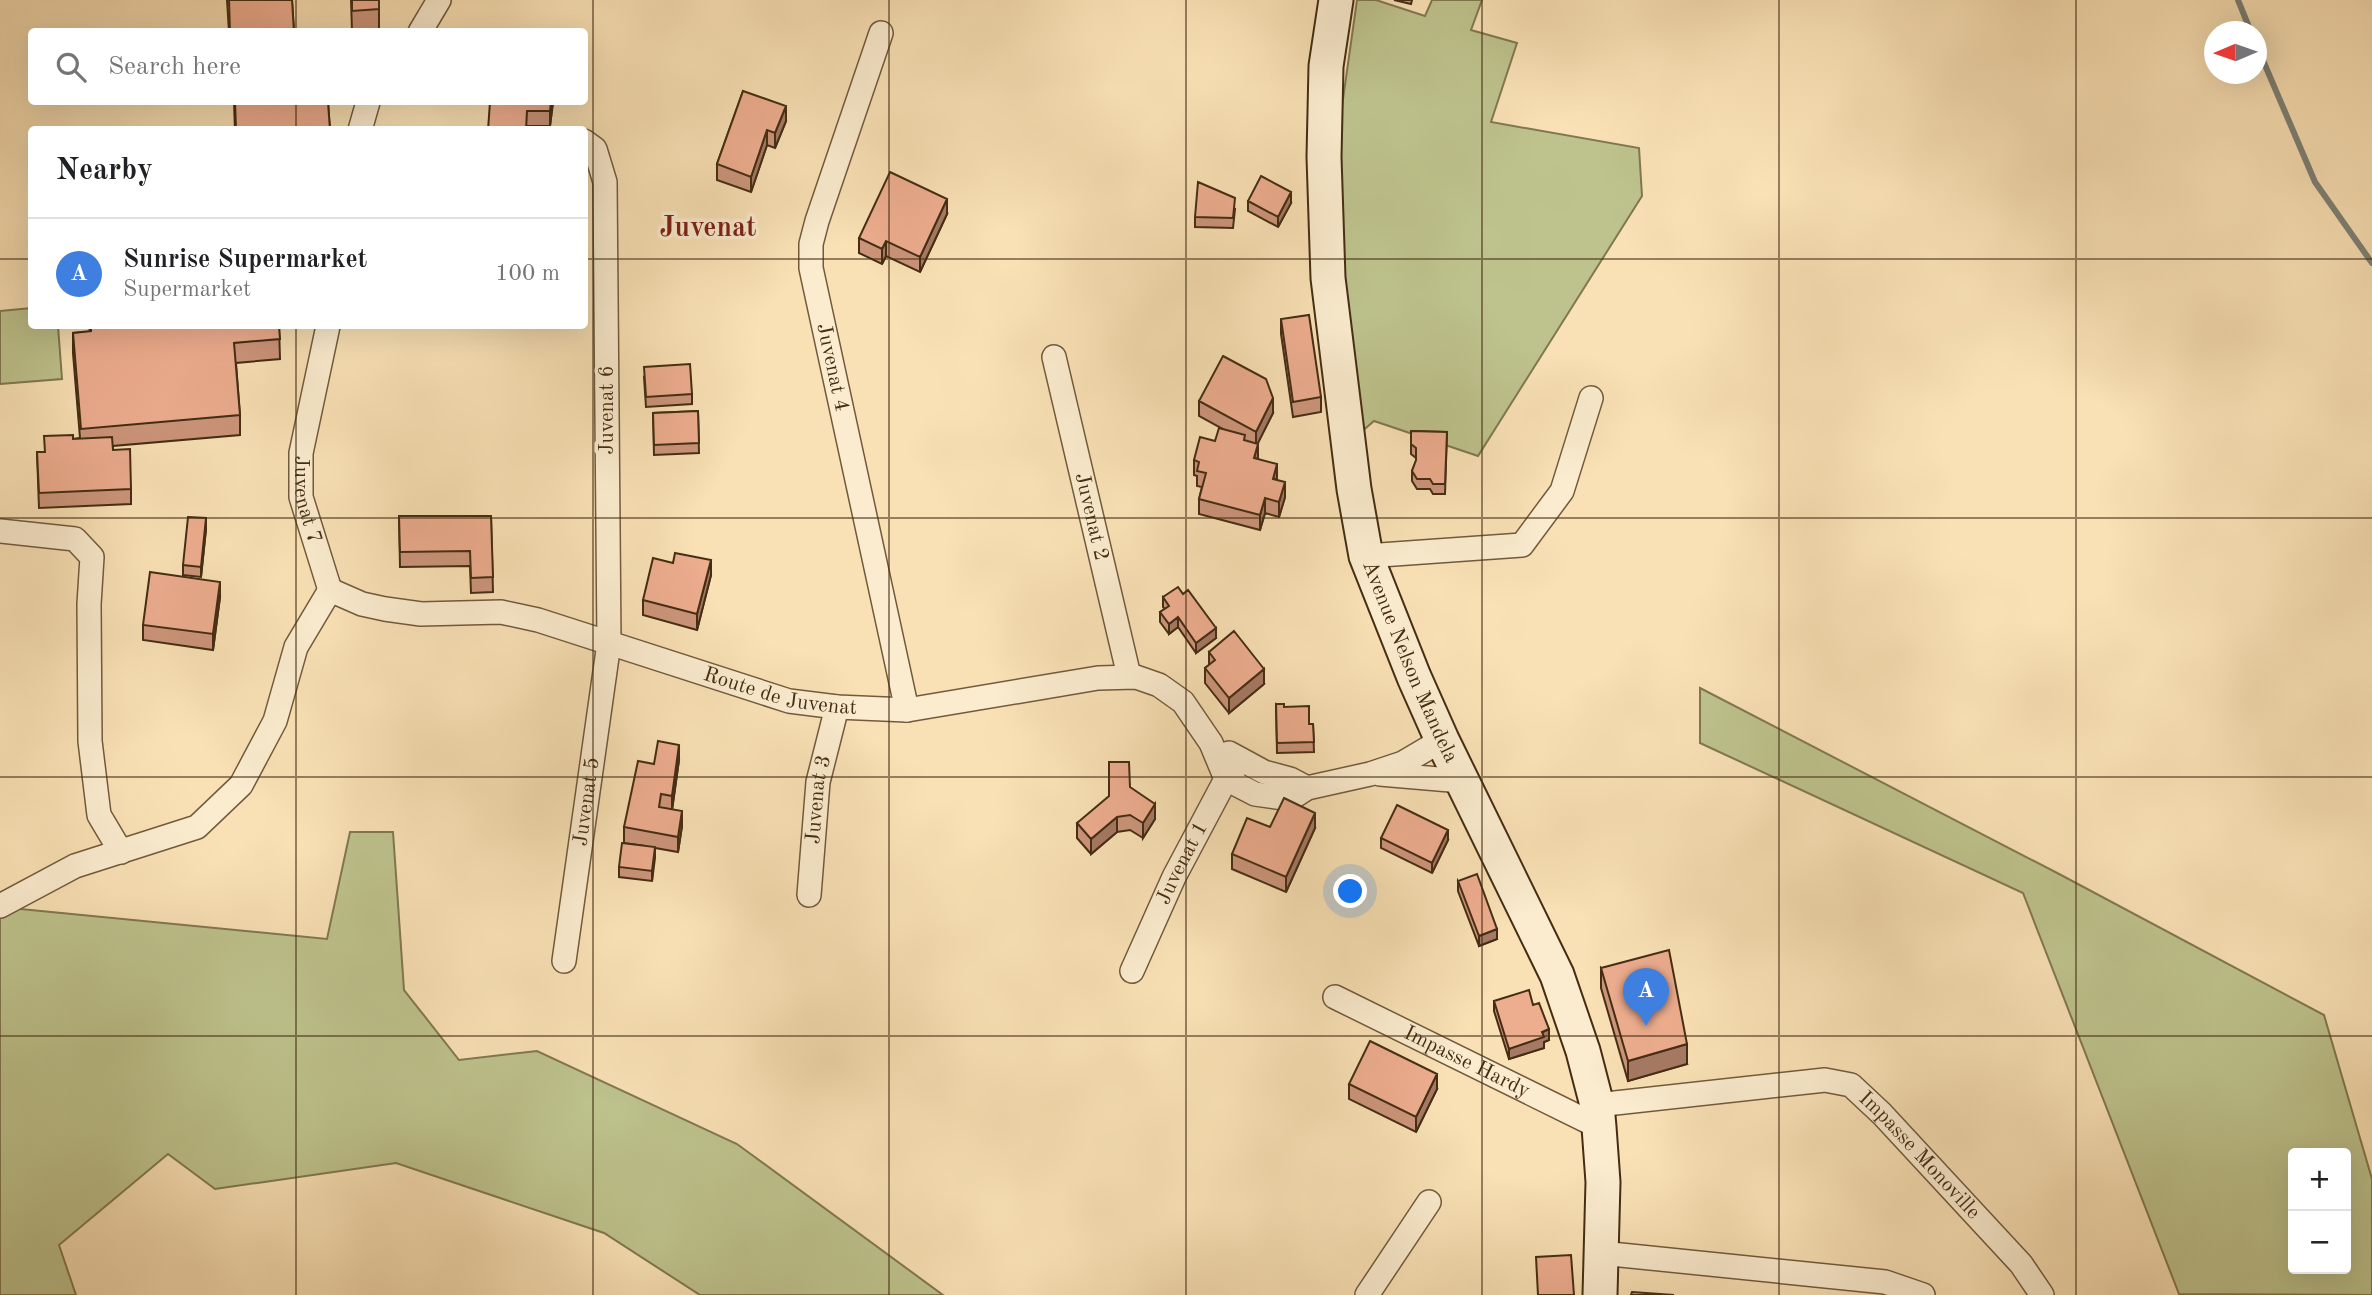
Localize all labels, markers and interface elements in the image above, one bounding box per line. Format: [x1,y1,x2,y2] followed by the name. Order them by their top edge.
[2204,21,2267,84] north arrow
[28,28,588,105] search box
[52,48,90,86] icon: search
[108,54,241,80] text: Search here
[56,156,153,186] text: Nearby
[660,215,757,243] district label: Juvenat
[123,247,367,273] text: Sunrise Supermarket
[70,262,88,285] text: A
[495,262,560,285] text: 100 m
[123,278,251,301] text: Supermarket
[813,321,852,413] street label: Juvenat 4
[597,365,618,455] street label: Juvenat 6
[291,455,325,546] street label: Juvenat 7
[1071,471,1112,563] street label: Juvenat 2
[1358,558,1462,766] street label: Avenue Nelson Mandela
[701,664,857,718] street label: Route de Juvenat
[803,753,835,845] street label: Juvenat 3
[570,756,603,847] street label: Juvenat 5
[1153,818,1212,907] street label: Juvenat 1
[1333,874,1367,908] your location
[1623,968,1669,1026] pin: A
[1400,1022,1533,1102] street label: Impasse Hardy
[1855,1087,1984,1223] street label: Impasse Monoville
[2288,1148,2351,1274] map controls
[2288,1148,2351,1211] button: +
[2288,1211,2351,1274] button: −

